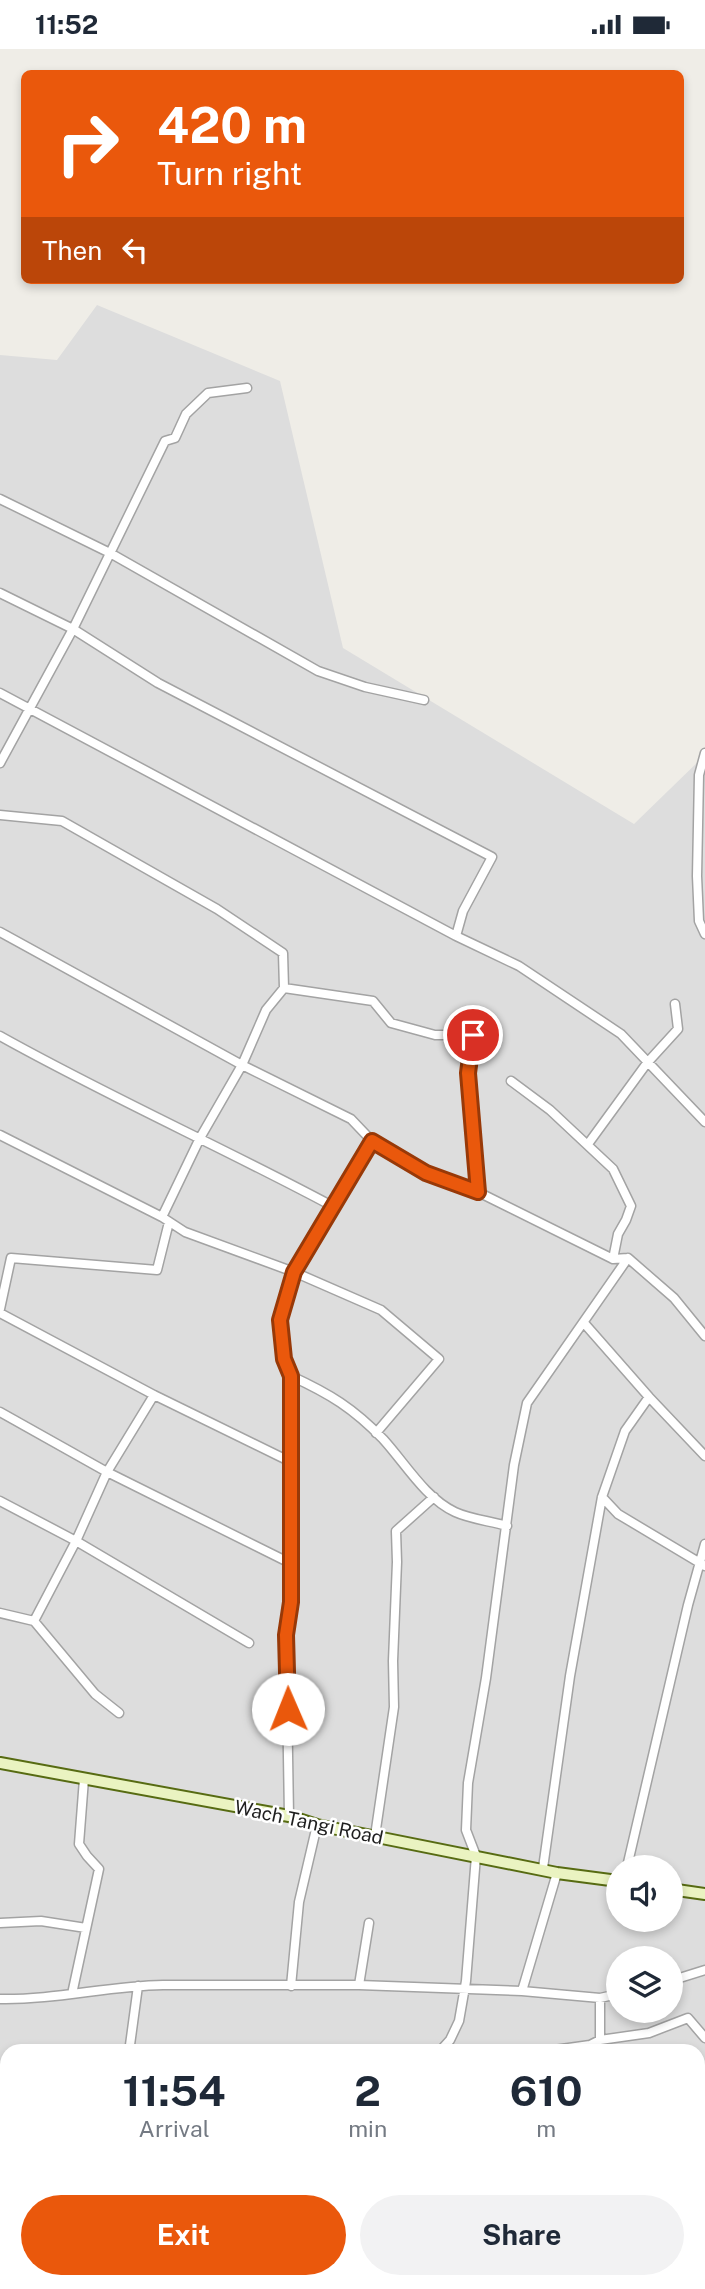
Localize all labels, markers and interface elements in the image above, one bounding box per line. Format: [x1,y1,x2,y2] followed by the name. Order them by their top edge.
[35,9,98,40] text: 11:52
[157,96,307,154] text: 420 m
[42,98,133,189] icon: right
[157,155,302,192] text: Turn right
[116,231,154,269] icon: left
[42,235,102,266] text: Then
[443,1005,503,1065] pin
[454,1016,492,1054] icon: arrive
[251,1672,325,1746] position arrow
[233,1796,385,1848] street label: Wach Tangi Road
[606,1855,683,2023] map controls
[606,1855,683,1932] button: sound
[606,1946,683,2023] button: layers
[123,2066,226,2115] text: 11:54
[354,2066,381,2115] text: 2
[510,2066,583,2115] text: 610
[139,2115,210,2142] text: Arrival
[348,2115,387,2142] text: min
[536,2115,556,2142] text: m
[21,2195,346,2275] button: Exit
[360,2195,684,2275] button: Share

